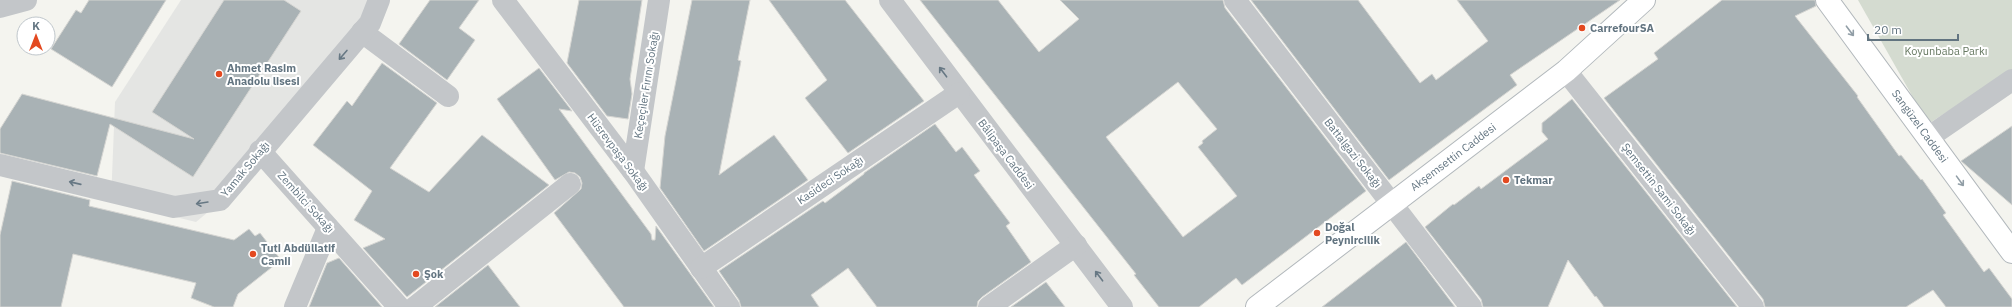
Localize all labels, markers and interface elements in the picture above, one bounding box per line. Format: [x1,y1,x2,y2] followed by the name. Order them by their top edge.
[16,16,56,56] north arrow
[1868,16,1958,42] scale bar
[32,19,40,33] text: K
[1590,21,1655,35] place label: CarrefourSA
[1874,22,1902,37] text: 20 m
[1577,23,1587,33] marker: CarrefourSA
[1846,26,1854,37] one-way arrow
[631,31,661,139] street label: Keçeçiler Fırını Sokağı
[1905,44,1987,58] park label: Koyunbaba Parkı
[338,50,347,61] one-way arrow
[227,61,300,88] place label: Ahmet Rasim Anadolu lisesi
[939,67,948,78] one-way arrow
[214,69,224,79] marker: Ahmet Rasim Anadolu lisesi
[1889,87,1951,165] street label: Sangüzel Caddesi
[584,110,652,194] street label: Hüsrevpaşa Sokağı
[1322,115,1384,191] street label: Battalgazi Sokağı
[975,116,1037,192] street label: Bâlipaşa Caddesi
[1407,120,1499,194] street label: Akşemsettin Caddesi
[218,138,272,200] street label: Yamak Sokağı
[1619,140,1699,238] street label: Şemsettin Sami Sokağı
[794,153,866,207] street label: Kasideci Sokağı
[275,168,337,236] street label: Zembilci Sokağı
[1514,173,1553,187] place label: Tekmar
[1501,175,1511,185] marker: Tekmar
[1956,175,1965,186] one-way arrow
[69,179,82,187] one-way arrow
[196,199,209,207] one-way arrow
[1325,220,1380,247] place label: Doğal Peynircilik
[1312,228,1322,238] marker: Doğal Peynircilik
[261,241,335,268] place label: Tuti Abdüllatif Camii
[248,249,258,259] marker: Tuti Abdüllatif Camii
[424,267,444,281] place label: Şok
[411,269,421,279] marker: Şok
[1094,270,1103,281] one-way arrow

